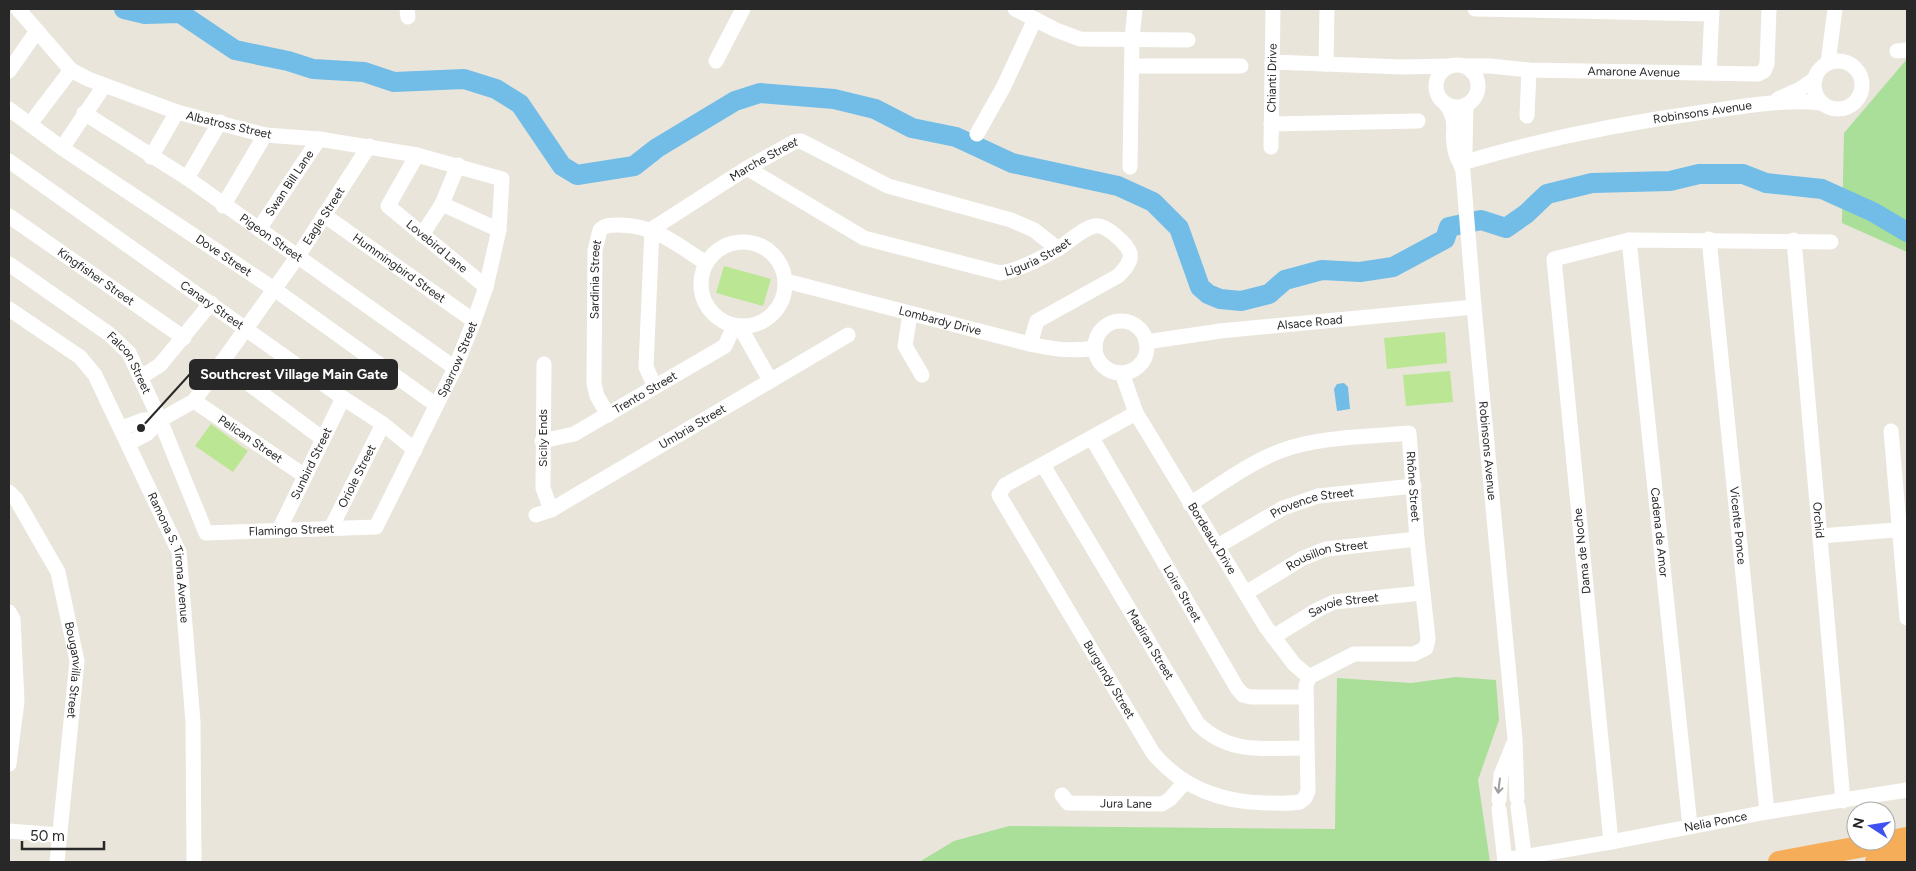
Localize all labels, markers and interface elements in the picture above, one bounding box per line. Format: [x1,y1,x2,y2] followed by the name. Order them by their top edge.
[1265,43,1280,113] street label: Chianti Drive
[1587,64,1681,80] street label: Amarone Avenue
[1652,98,1753,126] street label: Robinsons Avenue
[185,108,274,142] street label: Albatross Street
[727,134,799,184] street label: Marche Street
[262,147,317,219] street label: Swan Bill Lane
[300,184,348,248] street label: Eagle Street
[237,211,306,265] street label: Pigeon Street
[403,217,471,276] street label: Lovebird Lane
[350,231,449,306] street label: Hummingbird Street
[193,232,255,279] street label: Dove Street
[1003,235,1074,279] street label: Liguria Street
[587,238,604,319] street label: Sardinia Street
[55,245,138,309] street label: Kingfisher Street
[178,278,247,333] street label: Canary Street
[897,303,983,338] street label: Lombardy Drive
[1276,312,1343,333] street label: Alsace Road
[435,319,480,400] street label: Sparrow Street
[104,329,154,397] street label: Falcon Street
[190,360,397,389] callout: Southcrest Village Main Gate
[200,366,388,383] text: Southcrest Village Main Gate
[611,368,680,417] street label: Trento Street
[1476,400,1499,501] street label: Robinsons Avenue
[656,401,729,452] street label: Umbria Street
[536,409,550,467] street label: Sicily Ends
[215,412,286,466] street label: Pelican Street
[288,425,335,502] street label: Sunbird Street
[335,442,379,510] street label: Oriole Street
[1403,451,1423,523] street label: Rhône Street
[1268,485,1355,521] street label: Provence Street
[1727,486,1749,566] street label: Vicente Ponce
[1648,487,1671,578] street label: Cadena de Amor
[145,490,192,624] street label: Ramona S. Tirona Avenue
[1185,500,1239,577] street label: Bordeaux Drive
[1810,501,1827,539] street label: Orchid
[1570,507,1593,595] street label: Dama de Noche
[248,521,335,538] street label: Flamingo Street
[1284,537,1369,574] street label: Rousillon Street
[1160,563,1204,625] street label: Loire Street
[1306,590,1380,621] street label: Savoie Street
[1124,607,1177,682] street label: Madiran Street
[62,620,84,720] street label: Bouganvilla Street
[1080,638,1138,721] street label: Burgundy Street
[1494,777,1504,793] one-way arrow
[1100,796,1152,811] street label: Jura Lane
[1846,801,1896,851] north arrow
[1683,809,1749,835] street label: Nelia Ponce
[1849,816,1868,830] text: N
[22,818,105,850] scale bar
[30,827,65,845] text: 50 m

